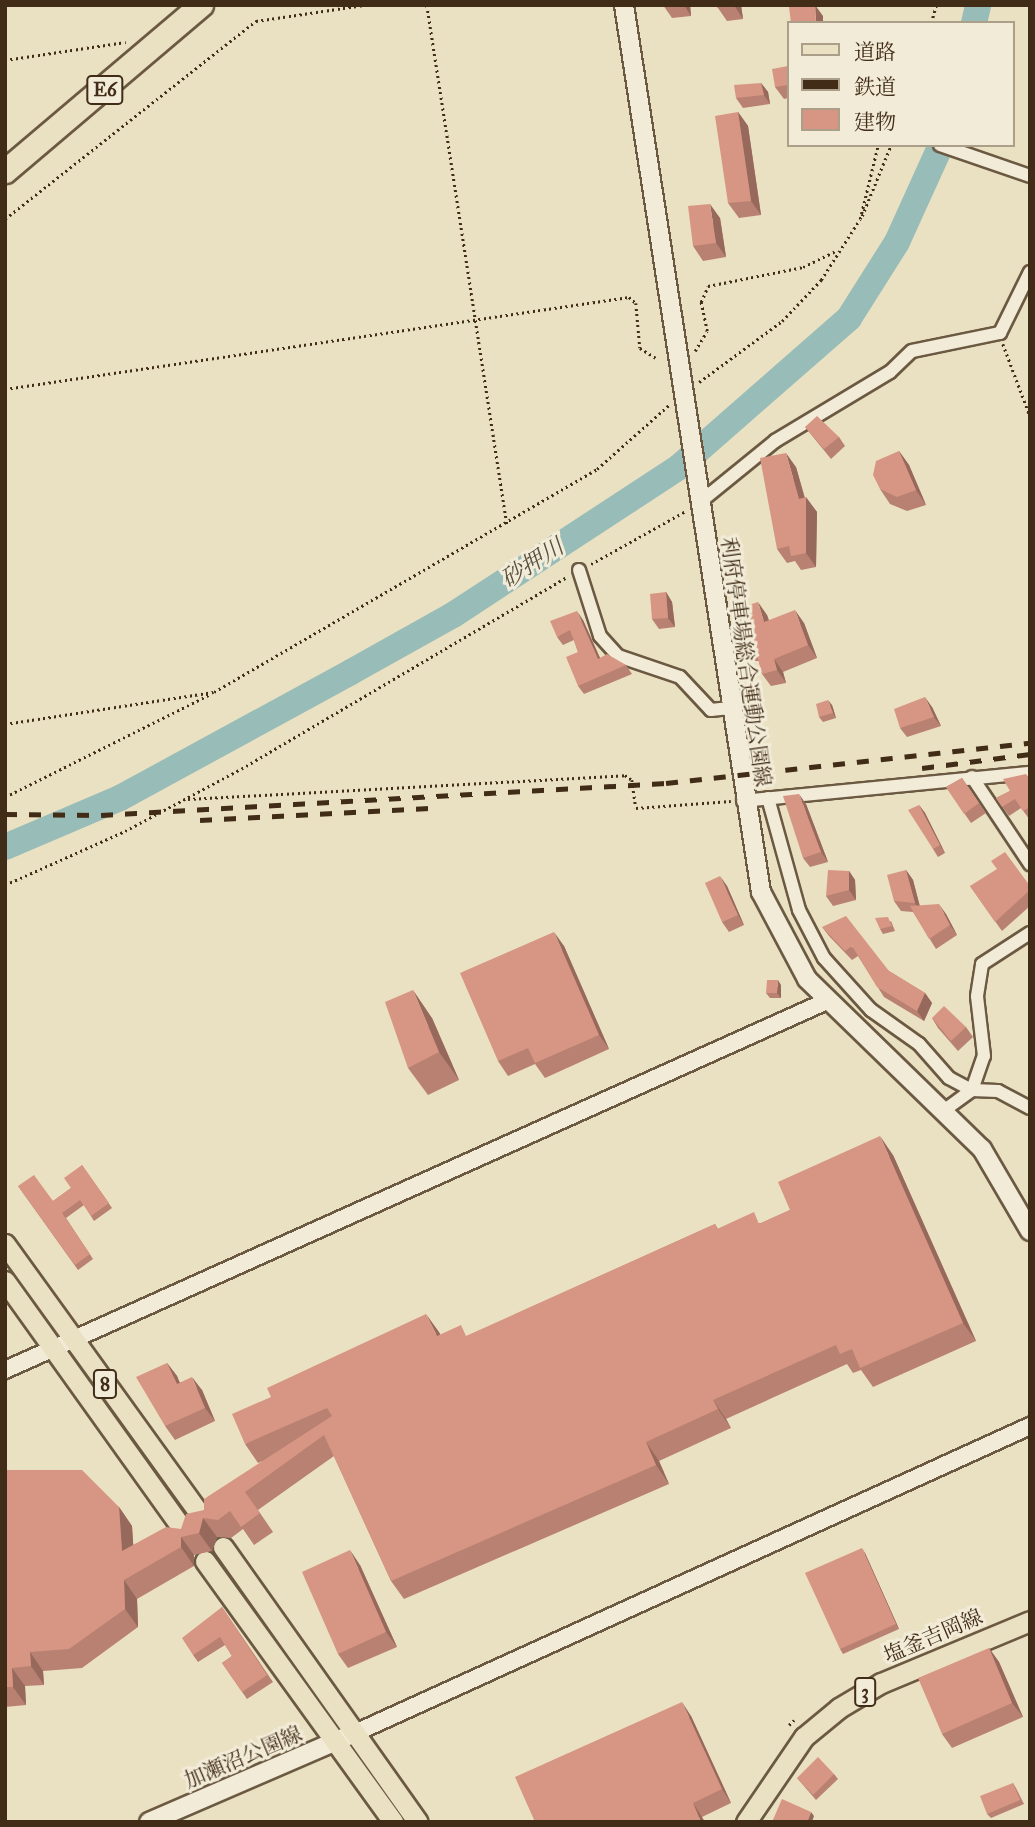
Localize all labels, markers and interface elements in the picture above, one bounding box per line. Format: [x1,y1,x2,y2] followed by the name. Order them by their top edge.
[786,21,1014,147] legend
[854,39,896,65] text: 道路
[86,74,124,106] road number: E6
[854,74,896,100] text: 鉄道
[854,109,896,135] text: 建物
[496,533,568,593] water label: 砂押川
[716,535,776,789] street label: 利府停車場総合運動公園線
[93,1368,117,1400] road number: 8
[880,1604,986,1668] street label: 塩釜吉岡線
[853,1676,877,1708] road number: 3
[180,1721,306,1793] street label: 加瀬沼公園線

